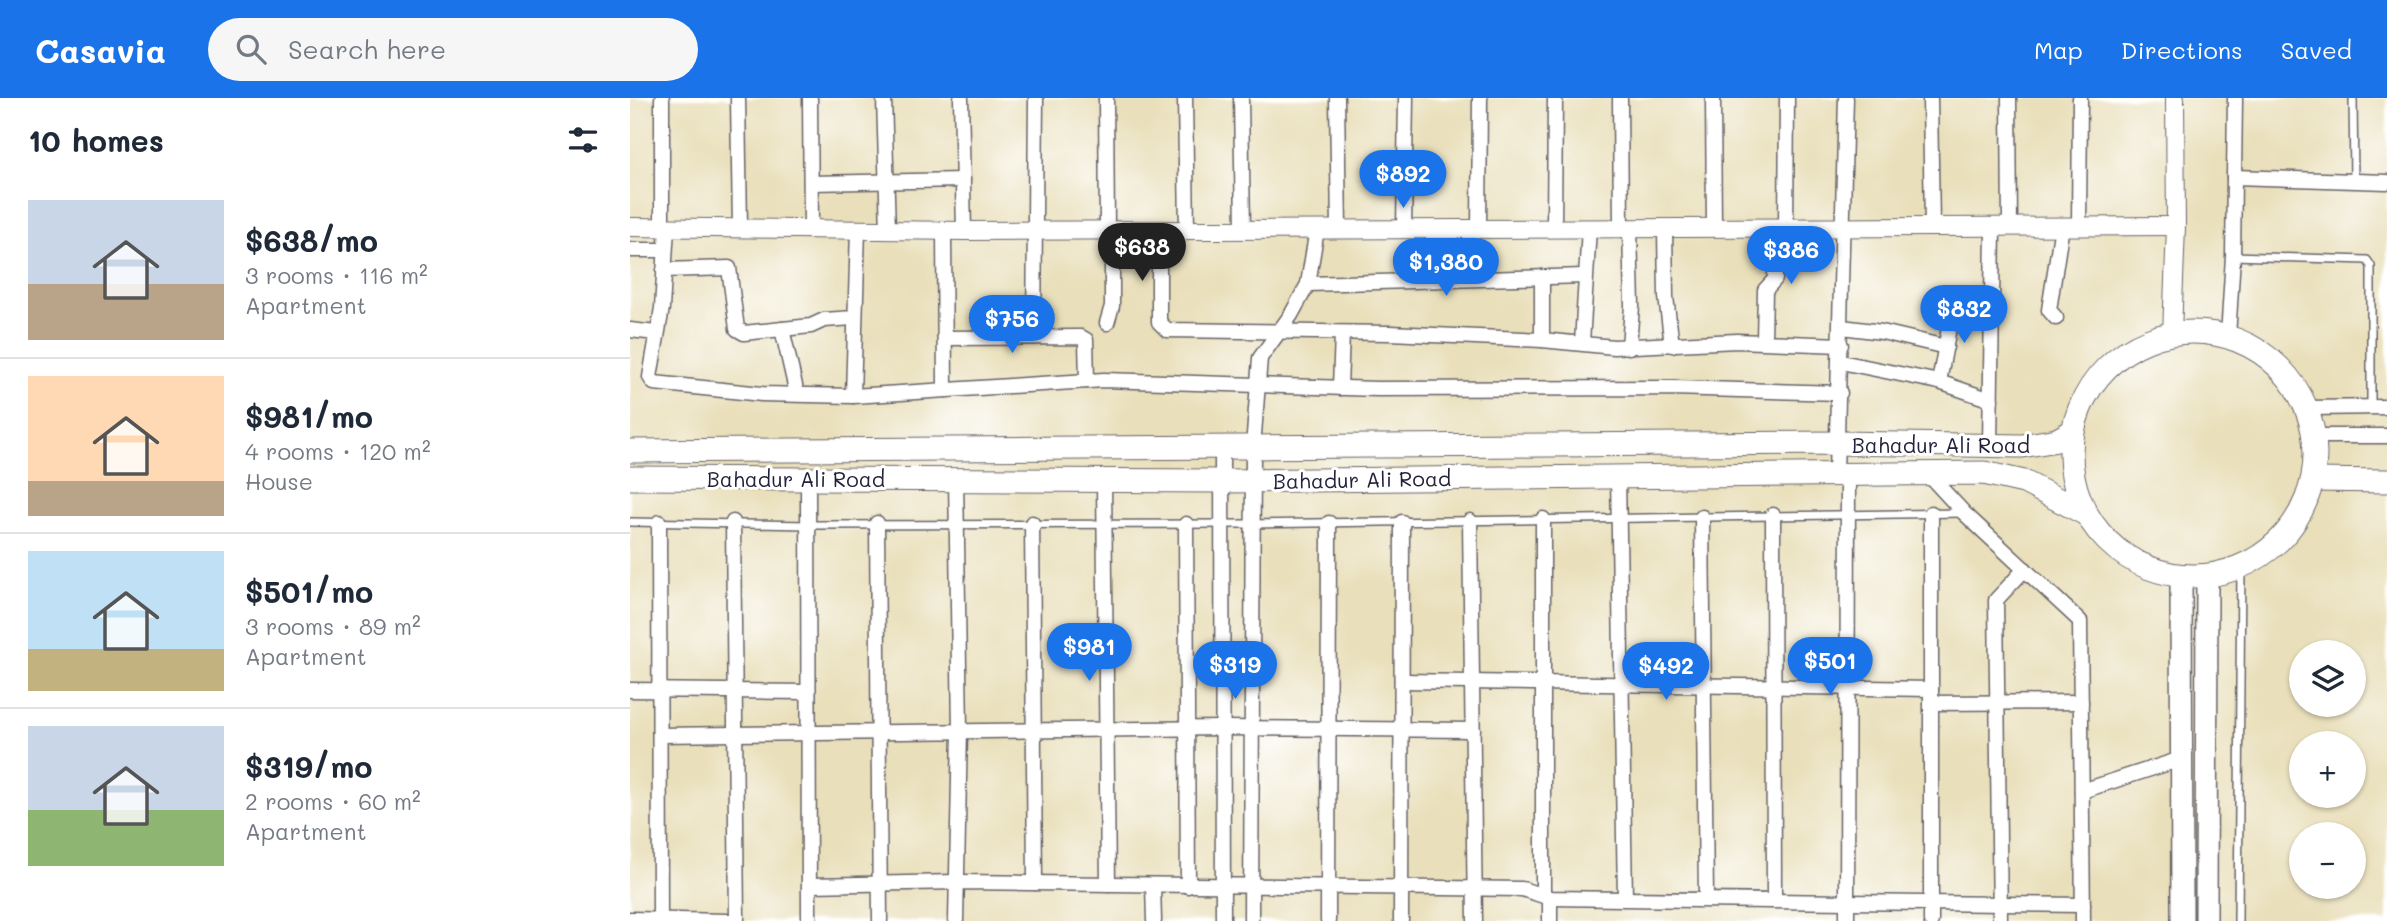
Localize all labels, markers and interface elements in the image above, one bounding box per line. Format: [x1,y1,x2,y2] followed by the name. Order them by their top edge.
[208,18,698,81] search box
[35,28,166,71] text: Casavia
[232,30,270,68] icon: search
[288,32,446,66] text: Search here
[2034,34,2083,65] text: Map
[2121,34,2243,65] text: Directions
[2281,34,2352,65] text: Saved
[28,120,164,160] text: 10 homes
[564,121,602,159] icon: filters
[1362,150,1444,210] pin: $892
[1375,158,1431,188] text: $892
[245,220,378,260] text: $638/mo
[1101,223,1183,283] pin: $638
[1750,226,1832,286] pin: $386
[84,228,168,312] icon: home
[1114,231,1170,261] text: $638
[1763,234,1819,264] text: $386
[1389,238,1503,298] pin: $1,380
[1409,246,1483,276] text: $1,380
[245,260,428,290] text: 3 rooms · 116 m²
[1923,286,2005,345] pin: $832
[245,290,367,320] text: Apartment
[1936,293,1992,323] text: $832
[971,296,1053,355] pin: $756
[985,303,1039,333] text: $756
[245,396,373,436] text: $981/mo
[84,404,168,488] icon: home
[1852,431,2030,458] street label: Bahadur Ali Road
[245,436,431,466] text: 4 rooms · 120 m²
[1273,464,1451,494] street label: Bahadur Ali Road
[707,465,885,492] street label: Bahadur Ali Road
[245,466,313,496] text: House
[245,571,373,611] text: $501/mo
[84,579,168,663] icon: home
[245,611,421,641] text: 3 rooms · 89 m²
[1048,624,1130,683] pin: $981
[1063,631,1115,661] text: $981
[1789,638,1871,697] pin: $501
[2289,640,2366,899] map controls
[2289,640,2366,717] button: layers
[245,641,367,671] text: Apartment
[1194,642,1276,701] pin: $319
[1625,642,1707,702] pin: $492
[1804,645,1856,675] text: $501
[1209,649,1261,679] text: $319
[1638,650,1694,680] text: $492
[2289,731,2366,808] button: +
[245,746,372,786] text: $319/mo
[84,754,168,838] icon: home
[245,786,421,816] text: 2 rooms · 60 m²
[245,816,367,846] text: Apartment
[2289,822,2366,899] button: −

